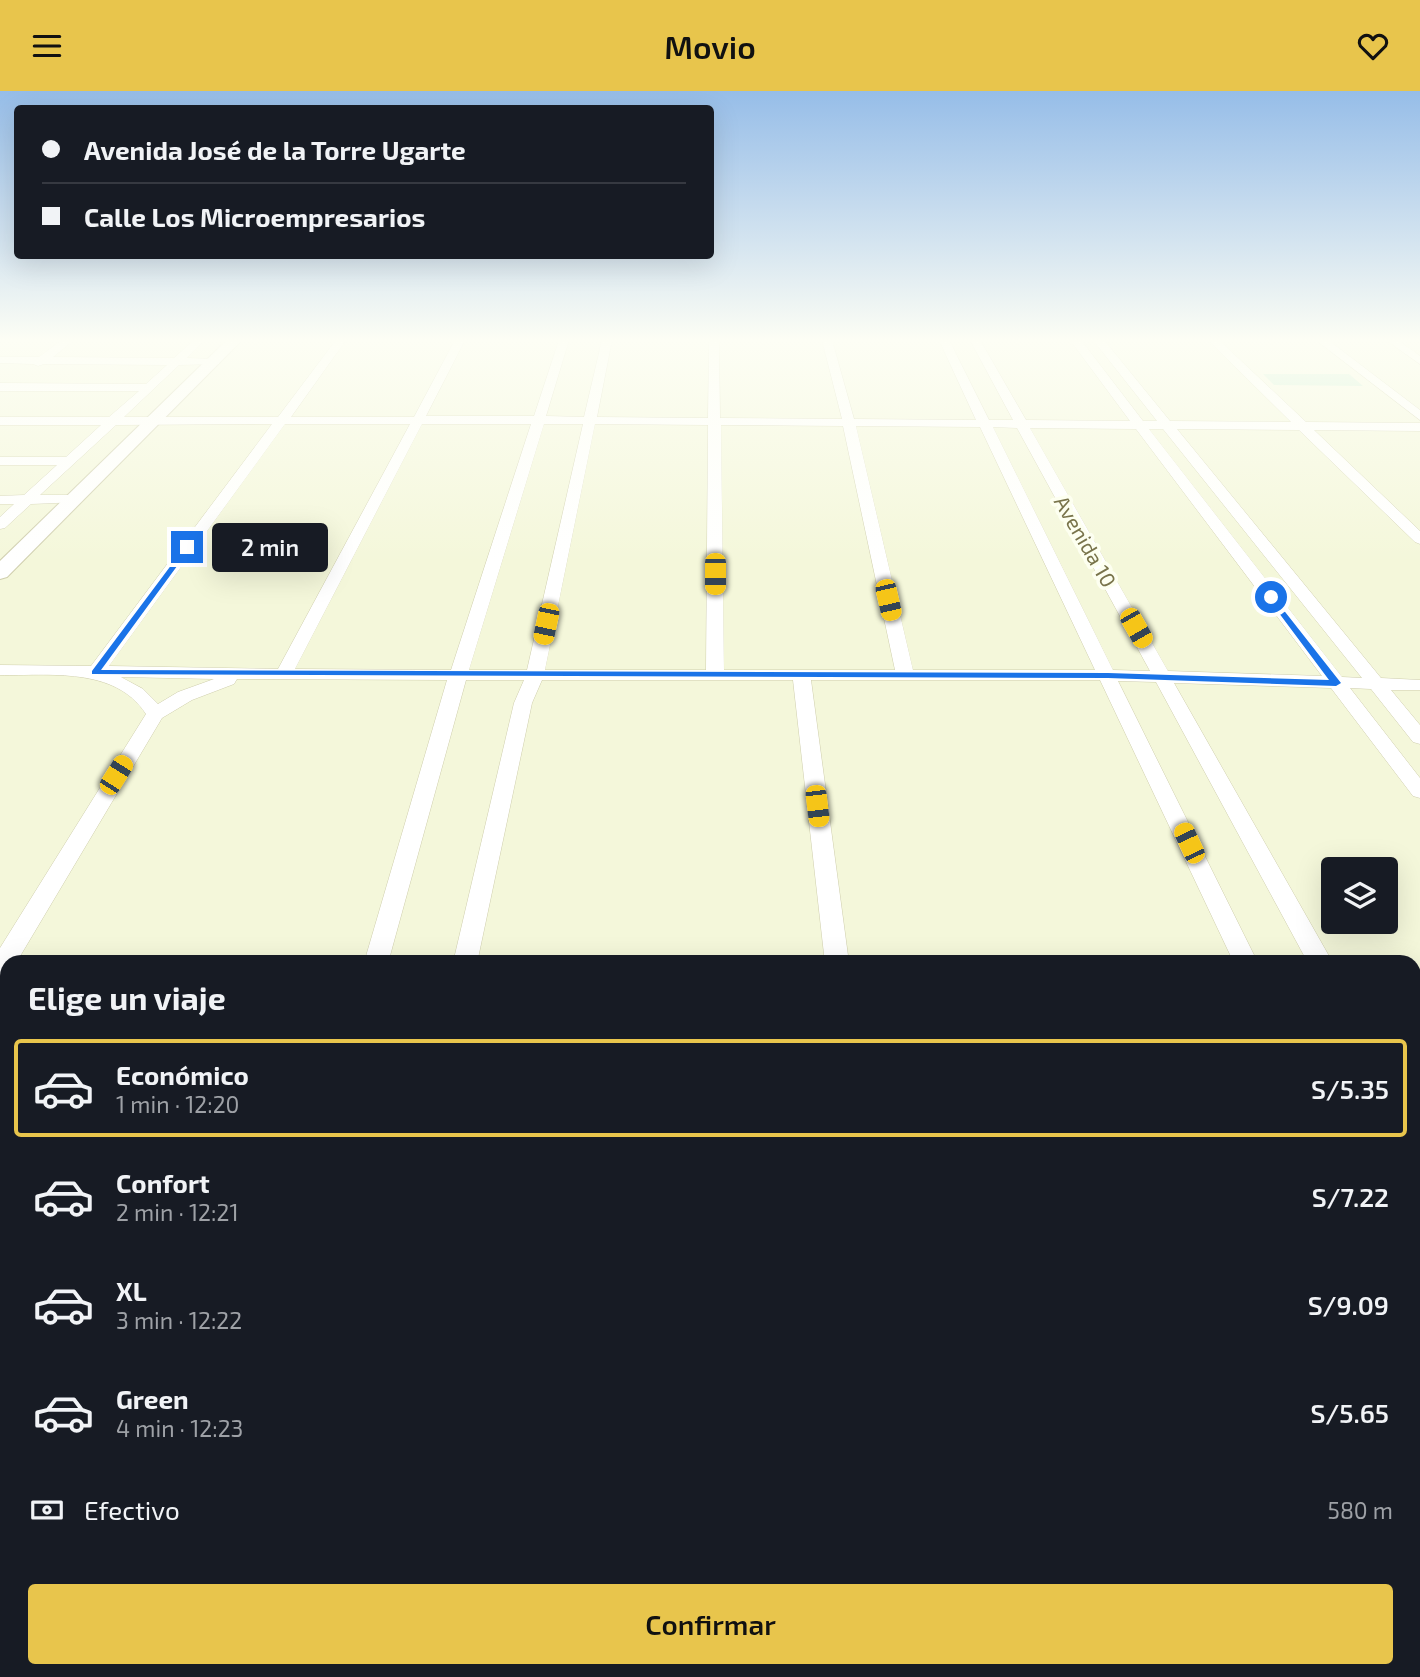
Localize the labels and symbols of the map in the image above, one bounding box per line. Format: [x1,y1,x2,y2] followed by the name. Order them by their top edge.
[1050,491,1122,591] street label: Avenida 10
[212,523,327,571] callout: 2 min
[171,531,203,563] route end
[705,553,726,595] car
[874,577,903,623] car
[1255,581,1287,613] route start
[532,601,561,647] car
[1117,605,1156,651] car
[96,752,137,798] car
[805,784,830,828] car
[1171,820,1208,866] car

